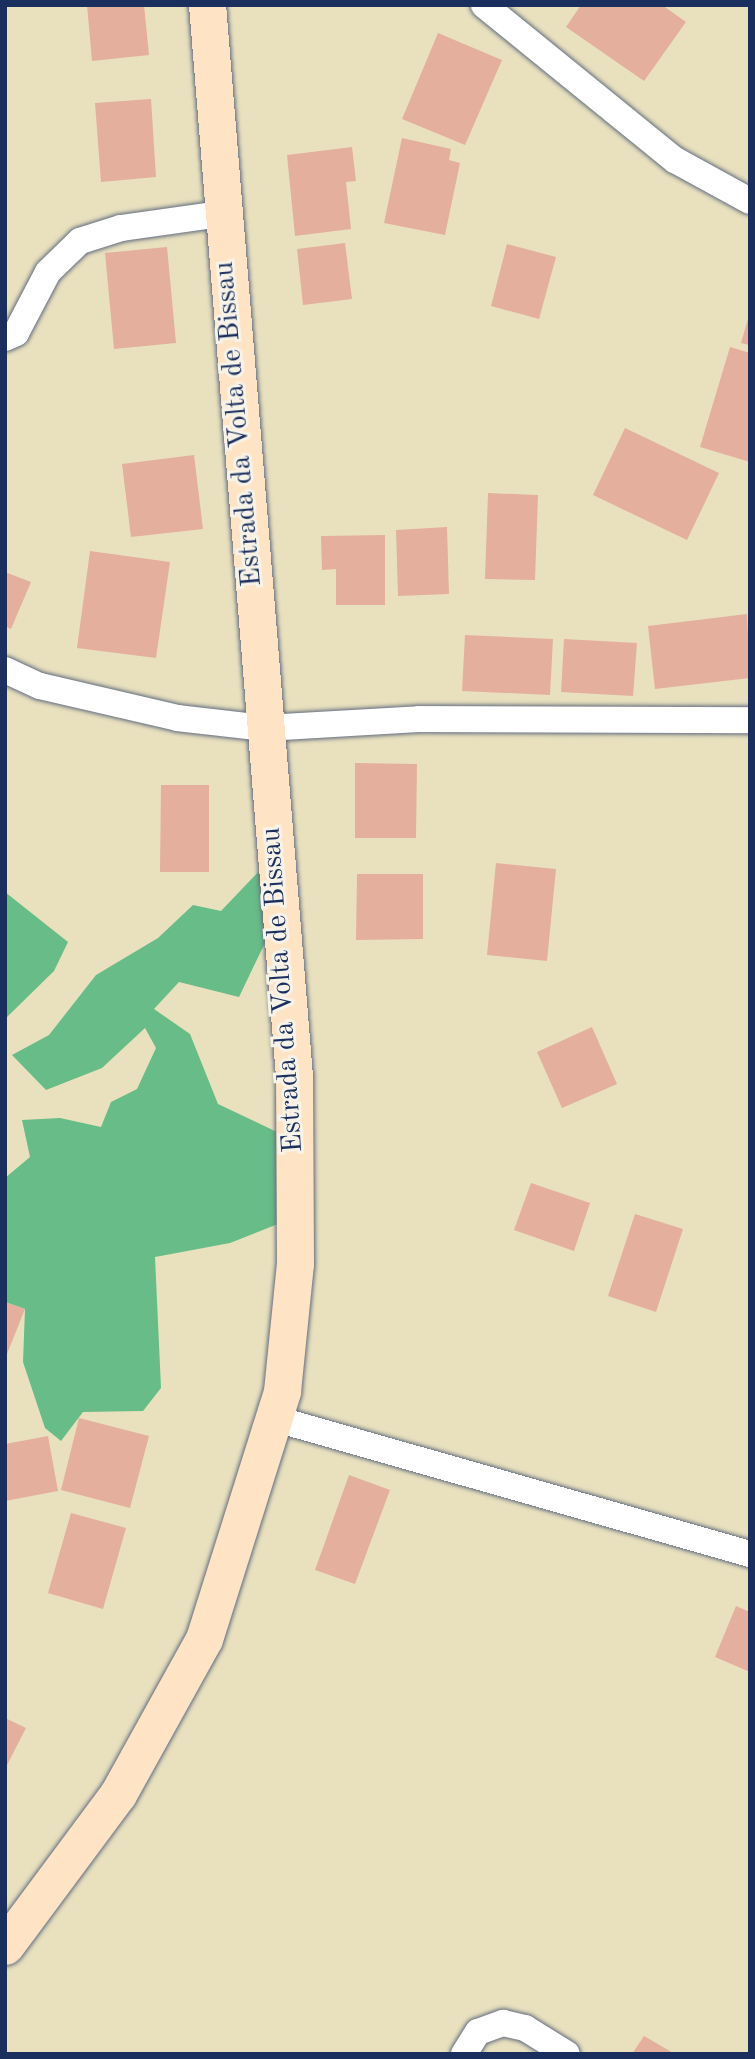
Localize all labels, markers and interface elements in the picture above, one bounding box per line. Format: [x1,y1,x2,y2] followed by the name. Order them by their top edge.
[208,260,270,588] street label: Estrada da Volta de Bissau
[255,826,311,1154] street label: Estrada da Volta de Bissau

